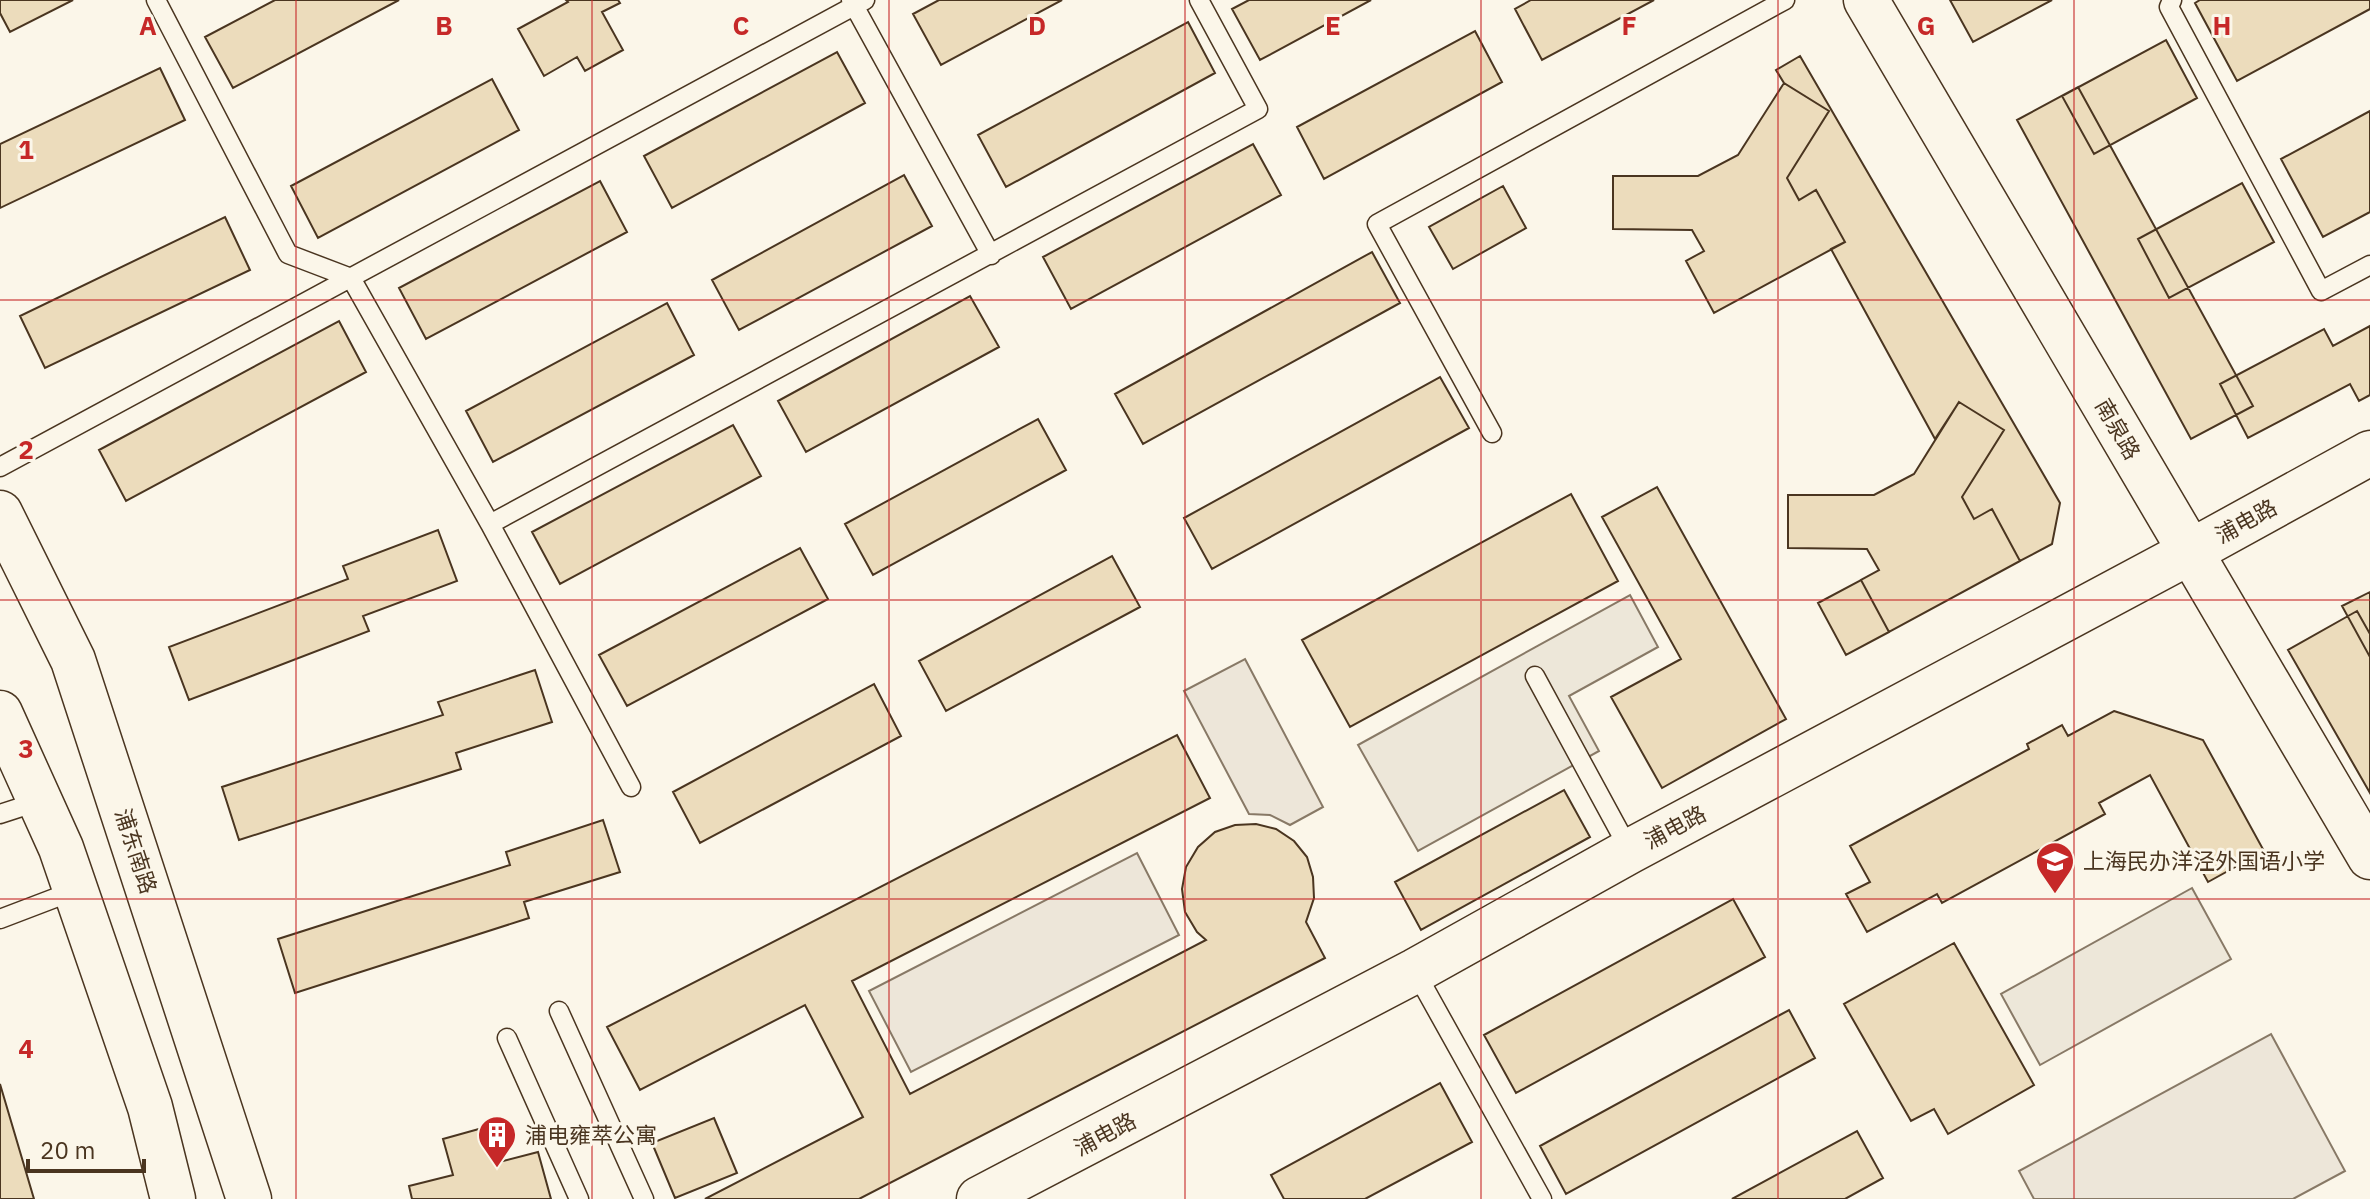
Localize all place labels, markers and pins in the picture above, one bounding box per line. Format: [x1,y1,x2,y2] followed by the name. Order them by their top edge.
[2034,840,2076,895] school or university icon: 上海民办洋泾外国语小学
[2083,846,2325,875] place label: 上海民办洋泾外国语小学
[476,1114,518,1169] building icon: 浦电雍萃公寓
[525,1120,657,1149] place label: 浦电雍萃公寓

